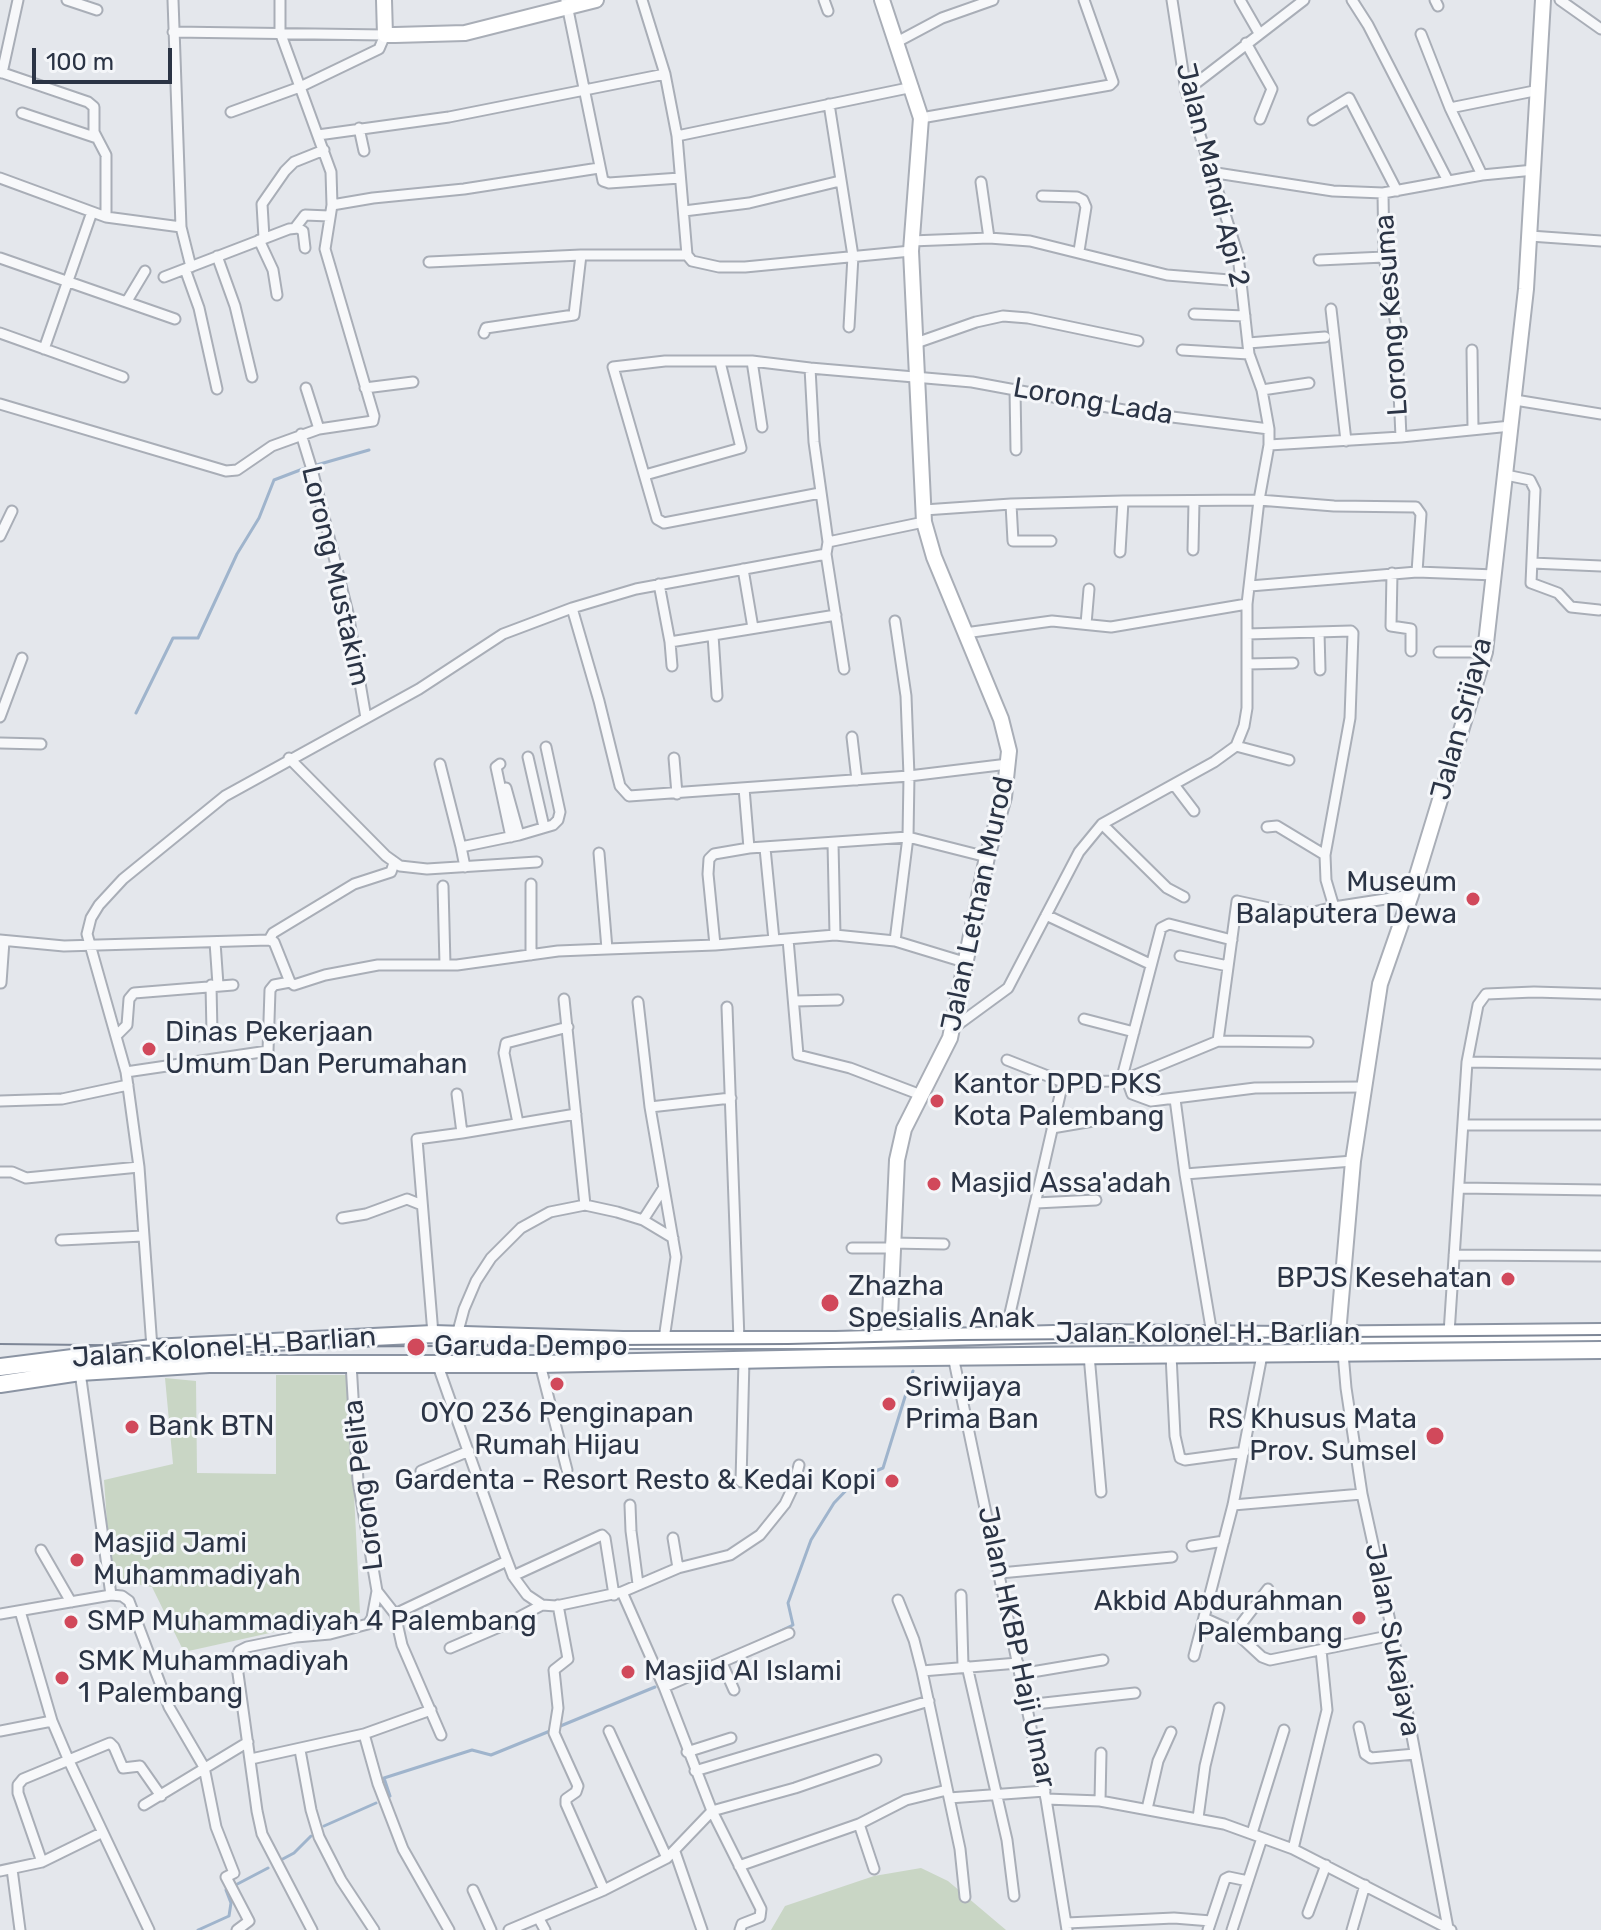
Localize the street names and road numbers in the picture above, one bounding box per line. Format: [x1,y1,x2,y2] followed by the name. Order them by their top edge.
[1168,60,1256,290] street label: Jalan Mandi Api 2
[1368,213,1416,417] street label: Lorong Kesuma
[1010,371,1176,433] street label: Lorong Lada
[293,463,377,689] street label: Lorong Mustakim
[1424,634,1500,804] street label: Jalan Srijaya
[935,774,1021,1034] street label: Jalan Letnan Murod
[1056,1317,1360,1351] street label: Jalan Kolonel H. Barlian
[71,1321,377,1375] street label: Jalan Kolonel H. Barlian
[337,1398,391,1572] street label: Lorong Pelita
[970,1503,1062,1791] street label: Jalan HKBP Haji Umar
[1357,1541,1427,1739] street label: Jalan Sukajaya

